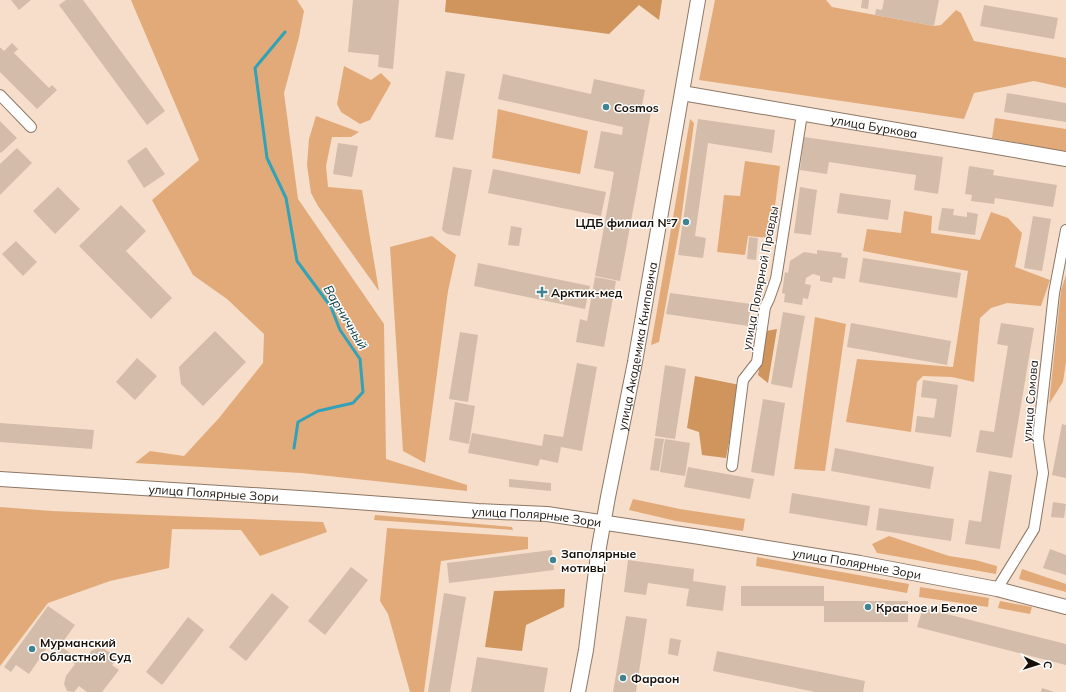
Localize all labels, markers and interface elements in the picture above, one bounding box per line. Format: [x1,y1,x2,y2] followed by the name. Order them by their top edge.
[614,100,659,115] place label: Cosmos
[601,102,611,112] marker: Cosmos
[830,111,919,141] street label: улица Буркова
[739,205,781,351] street label: улица Полярной Правды
[576,215,678,230] place label: ЦДБ филиал №7
[681,217,691,227] marker: ЦДБ филиал №7
[614,261,660,432] street label: улица Академика Книповича
[320,282,372,353] water label: Варничный
[551,285,623,300] place label: Арктик-мед
[536,286,548,298] marker: Арктик-мед
[1019,359,1041,443] street label: улица Сомова
[148,481,279,504] street label: улица Полярные Зори
[471,503,603,530] street label: улица Полярные Зори
[792,545,923,582] street label: улица Полярные Зори
[561,546,636,575] place label: Заполярные мотивы
[548,555,558,565] marker: Заполярные мотивы
[876,600,978,615] place label: Красное и Белое
[863,602,873,612] marker: Красное и Белое
[40,635,131,664] place label: Мурманский Областной Суд
[27,644,37,654] marker: Мурманский Областной Суд
[1018,644,1058,684] north arrow
[1041,660,1055,669] text: С
[631,671,679,686] place label: Фараон
[618,673,628,683] marker: Фараон

